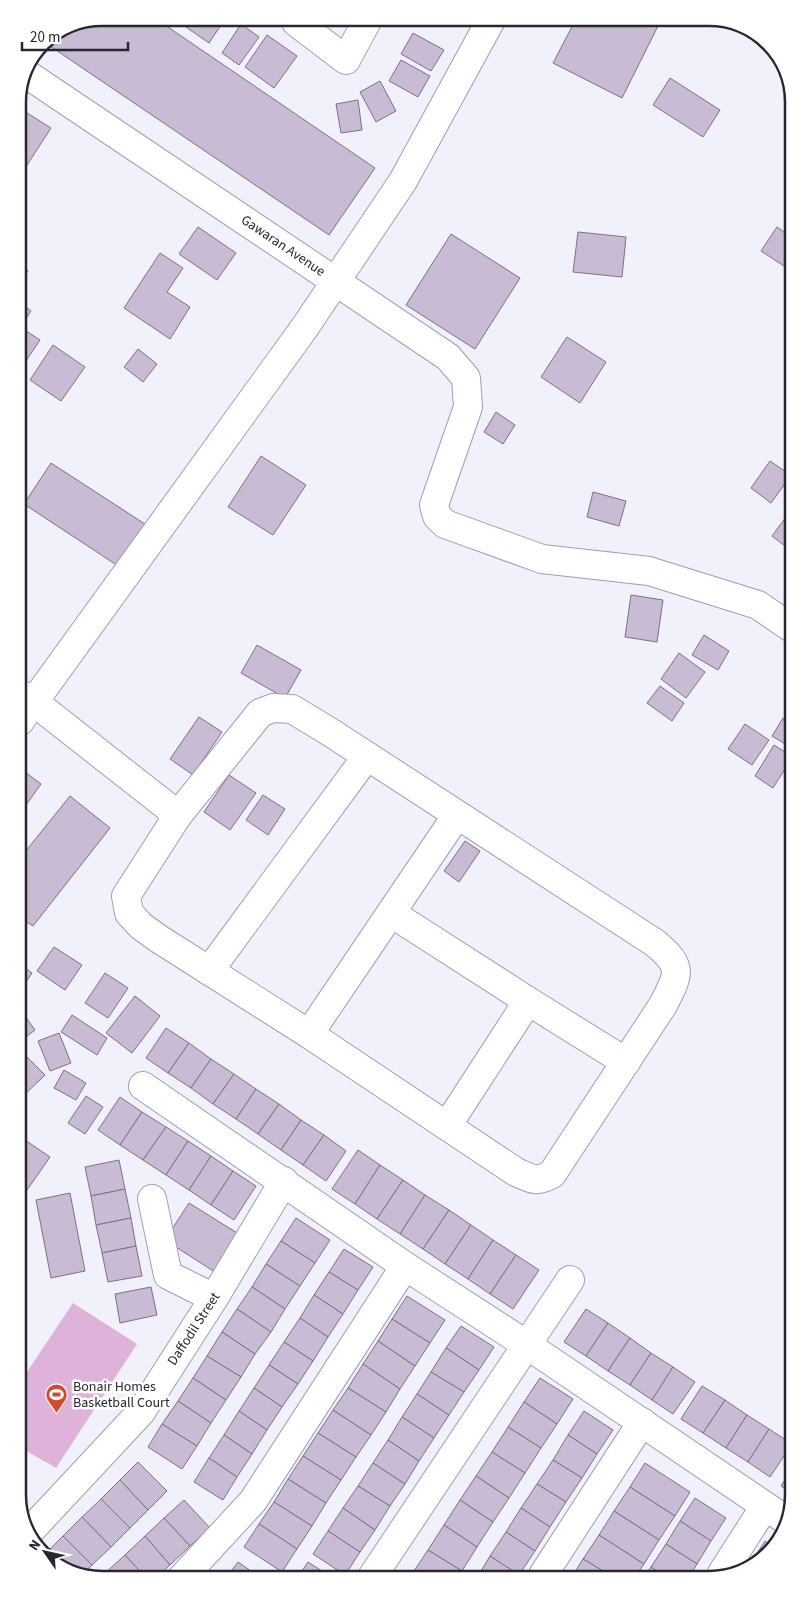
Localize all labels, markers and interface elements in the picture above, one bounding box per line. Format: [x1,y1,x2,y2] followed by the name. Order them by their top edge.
[22,20,129,52] scale bar
[30,27,60,48] text: 20 m
[237,210,329,282] street label: Gawaran Avenue
[163,1288,225,1370] street label: Daffodil Street
[73,1377,170,1413] place label: Bonair Homes Basketball Court
[45,1383,69,1414] sports icon: Bonair Homes Basketball Court
[20,1527,70,1577] north arrow
[24,1536,46,1555] text: N

